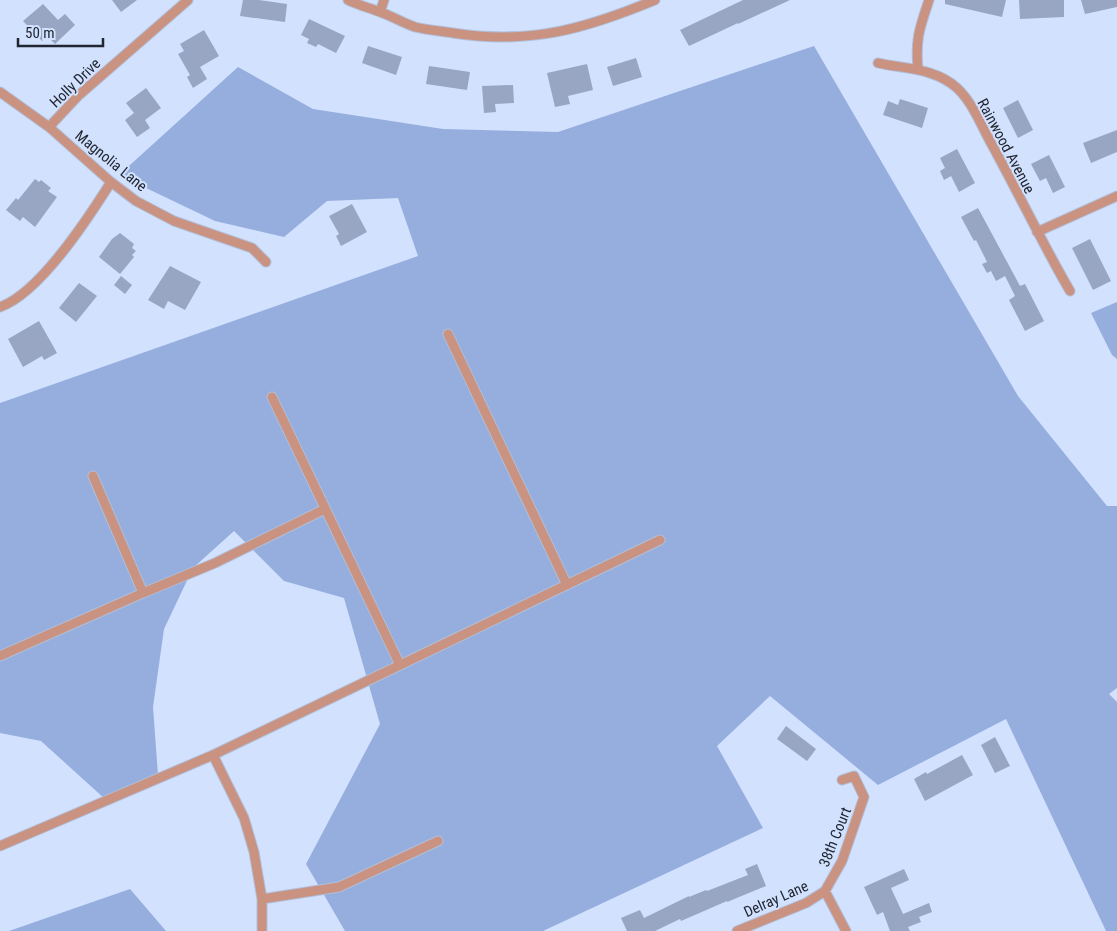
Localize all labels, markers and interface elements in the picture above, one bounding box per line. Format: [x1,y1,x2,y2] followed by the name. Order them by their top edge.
[18,15,102,47] scale bar
[25,24,55,42] text: 50 m
[46,55,104,111] street label: Holly Drive
[973,96,1039,196] street label: Rainwood Avenue
[72,127,150,195] street label: Magnolia Lane
[815,805,855,869] street label: 38th Court
[741,877,811,921] street label: Delray Lane

